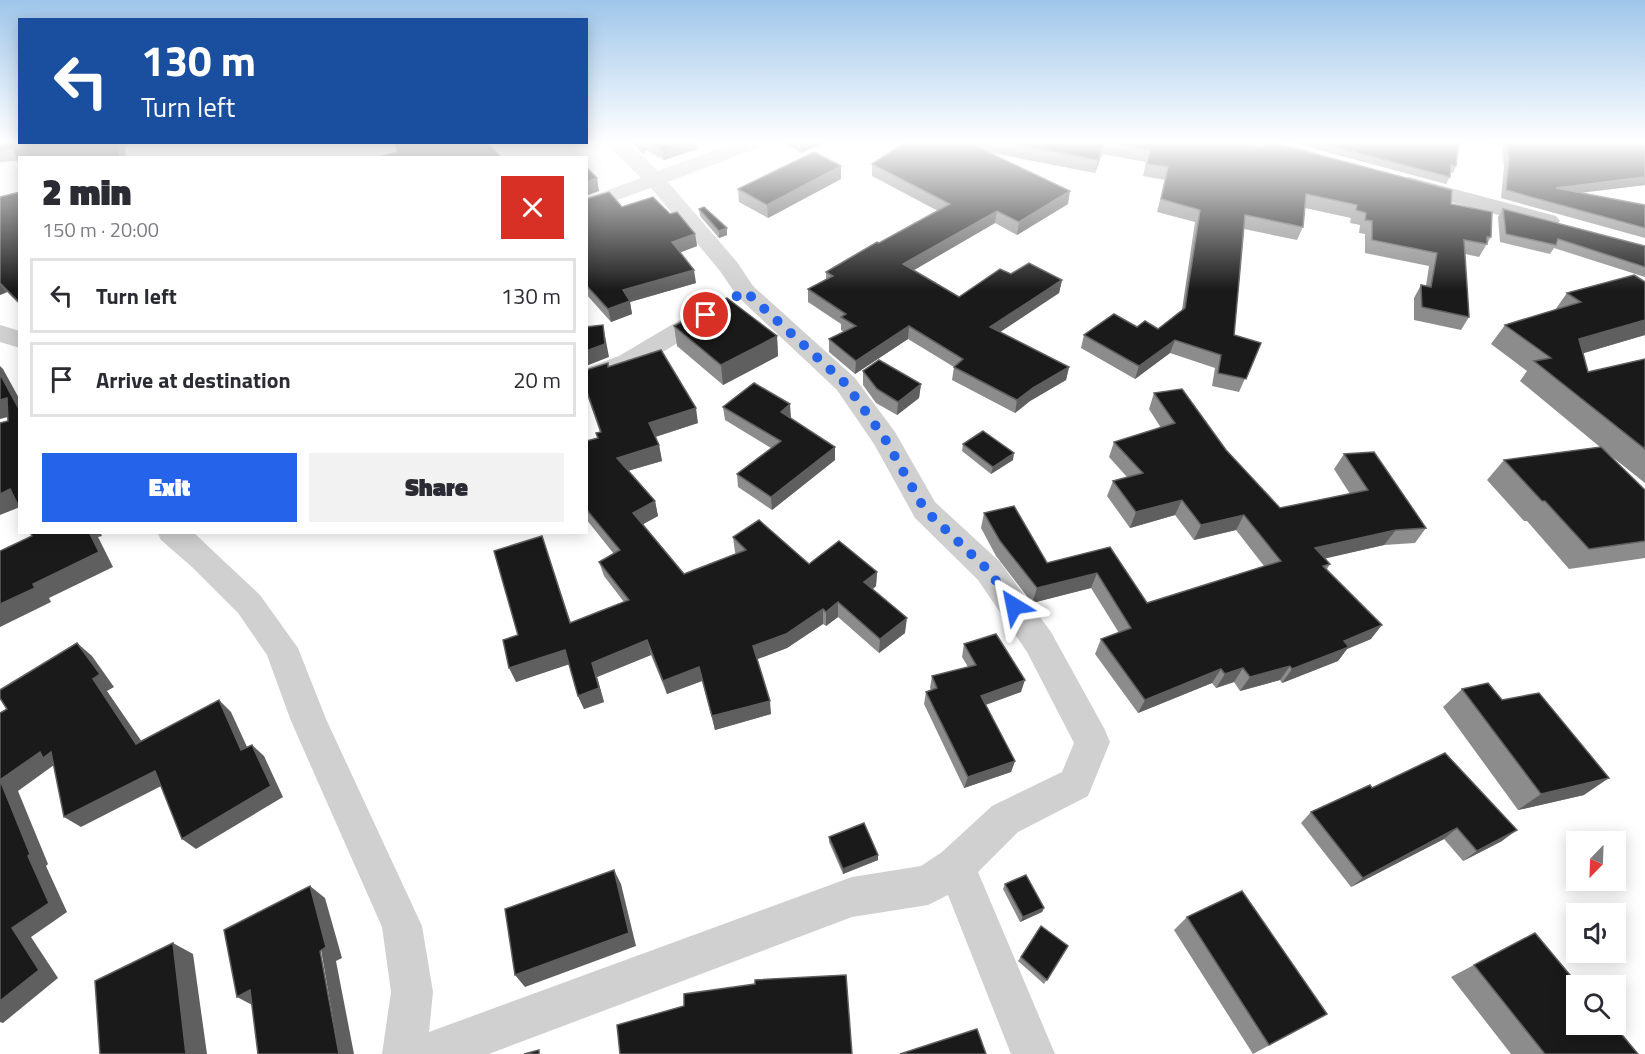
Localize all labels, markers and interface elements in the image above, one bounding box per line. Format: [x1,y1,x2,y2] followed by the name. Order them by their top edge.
[141,28,256,92] text: 130 m
[42,42,120,120] icon: left
[141,86,235,127] text: Turn left
[42,164,131,219] text: 2 min
[501,176,564,239] button: close
[42,214,159,245] text: 150 m · 20:00
[45,279,78,312] icon: left
[96,279,177,313] text: Turn left
[501,279,561,313] text: 130 m
[680,289,731,340] pin
[689,298,722,331] icon: arrive
[45,363,78,396] icon: arrive
[96,363,291,397] text: Arrive at destination
[513,363,561,397] text: 20 m
[42,453,297,522] button: Exit
[309,453,564,522] button: Share
[982,574,1046,638] position arrow
[1566,831,1626,891] north arrow
[1566,831,1626,1035] map controls
[1566,903,1626,963] button: sound
[1566,975,1626,1035] button: search

